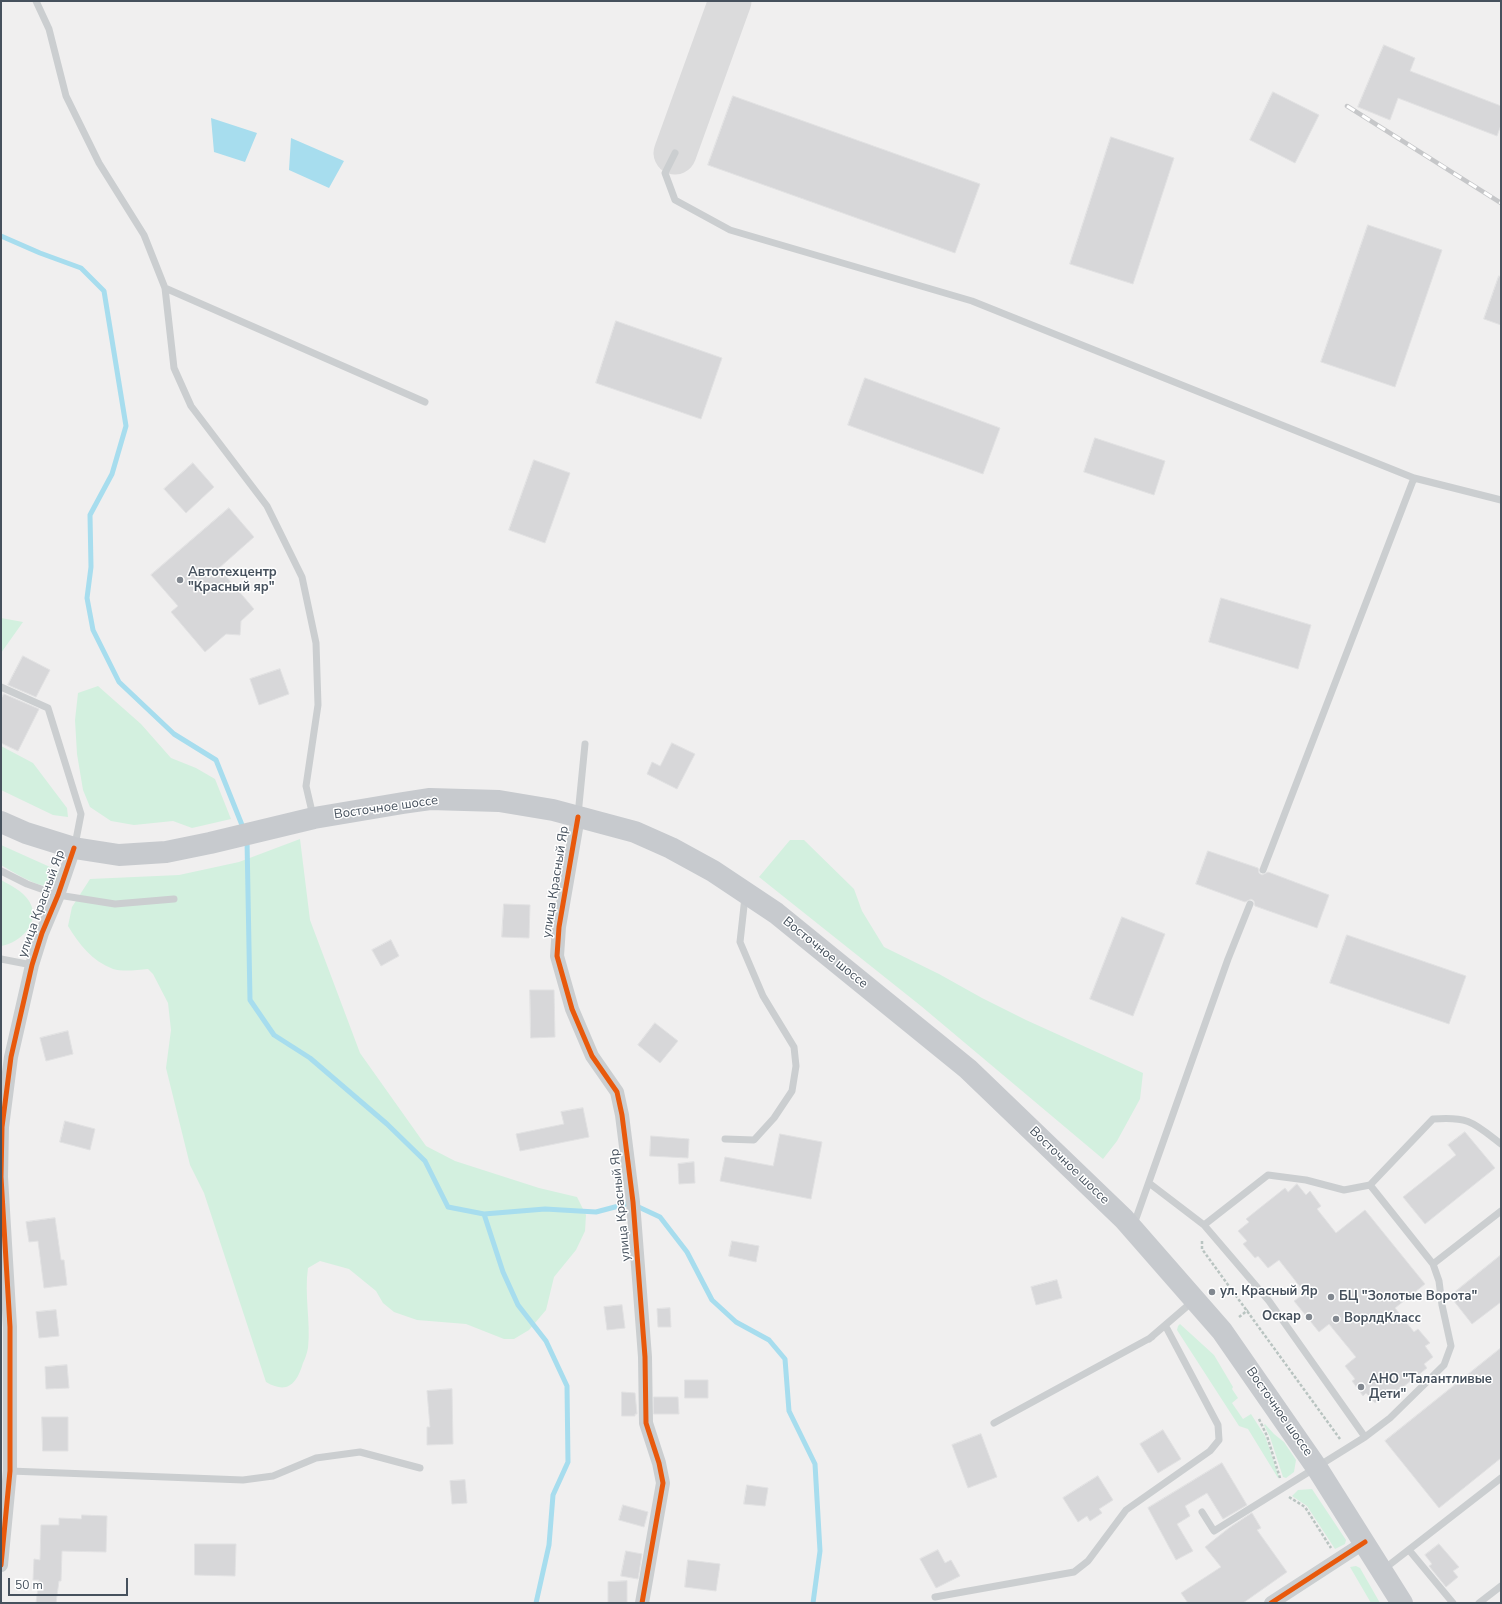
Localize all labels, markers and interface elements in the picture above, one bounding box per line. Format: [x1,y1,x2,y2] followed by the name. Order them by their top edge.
[188,565,277,596] place label: Автотехцентр "Красный яр"
[175,575,185,585] marker: Автотехцентр "Красный яр"
[333,793,439,823] street label: Восточное шоссе
[539,825,573,939] street label: улица Красный Яр
[15,848,69,960] street label: улица Красный Яр
[779,914,871,992] street label: Восточное шоссе
[1026,1124,1112,1208] street label: Восточное шоссе
[607,1148,635,1262] street label: улица Красный Яр
[1220,1284,1318,1300] place label: ул. Красный Яр
[1207,1287,1217,1297] marker: ул. Красный Яр
[1339,1289,1477,1305] place label: БЦ "Золотые Ворота"
[1326,1292,1336,1302] marker: БЦ "Золотые Ворота"
[1262,1309,1301,1325] place label: Оскар
[1344,1311,1421,1327] place label: ВорлдКласс
[1304,1312,1314,1322] marker: Оскар
[1331,1314,1341,1324] marker: ВорлдКласс
[1242,1365,1316,1459] street label: Восточное шоссе
[1369,1372,1492,1403] place label: АНО "Талантливые Дети"
[1356,1382,1366,1392] marker: АНО "Талантливые Дети"
[10,1570,130,1596] scale bar
[15,1577,43,1593] text: 50 m

